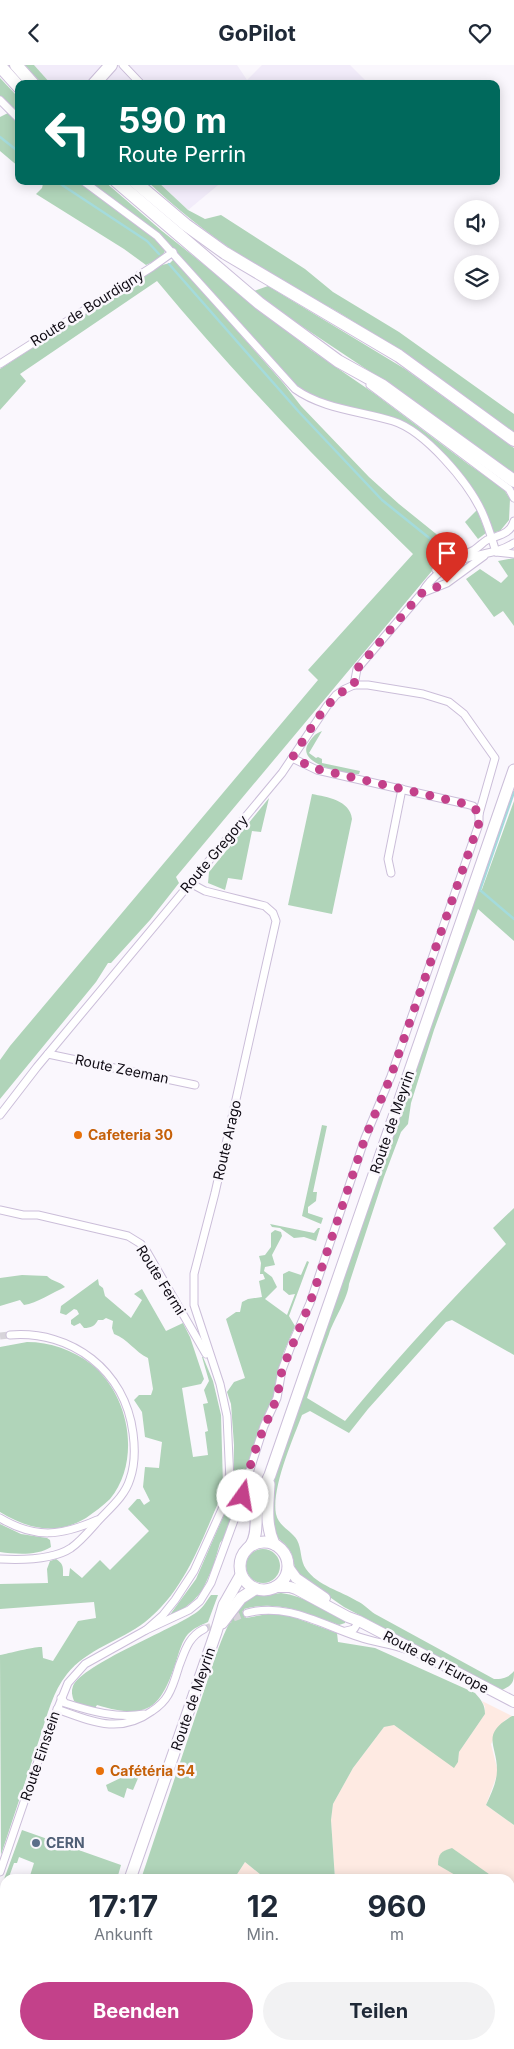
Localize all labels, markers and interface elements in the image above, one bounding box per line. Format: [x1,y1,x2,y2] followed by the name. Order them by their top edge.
[20,19,48,47] icon: back
[466,19,494,47] icon: heart
[218,20,296,46] text: GoPilot
[118,99,227,141] text: 590 m
[35,100,100,165] icon: left
[118,141,246,167] text: Route Perrin
[454,200,499,300] map controls
[454,200,499,245] button: sound
[454,255,499,300] button: layers
[27,266,146,349] street label: Route de Bourdigny
[426,532,468,583] pin
[433,539,461,567] icon: arrive
[176,811,251,896] street label: Route Gregory
[74,1050,171,1087] street label: Route Zeeman
[366,1068,417,1176] street label: Route de Meyrin
[209,1098,244,1182] street label: Route Arago
[88,1126,173,1143] place label: Cafeteria 30
[72,1129,84,1141] marker: Cafeteria 30
[133,1242,190,1318] street label: Route Fermi
[216,1469,268,1521] position arrow
[381,1627,492,1697] street label: Route de l'Europe
[167,1645,218,1753] street label: Route de Meyrin
[16,1709,63,1803] street label: Route Einstein
[110,1762,195,1779] place label: Cafétéria 54
[94,1765,106,1777] marker: Cafétéria 54
[46,1834,85,1851] place label: CERN
[30,1837,42,1849] marker: CERN
[88,1888,158,1924] text: 17:17
[247,1888,279,1924] text: 12
[367,1888,427,1924] text: 960
[94,1924,153,1944] text: Ankunft
[247,1924,279,1944] text: Min.
[390,1924,404,1944] text: m
[20,1982,253,2040] button: Beenden
[263,1982,495,2040] button: Teilen

